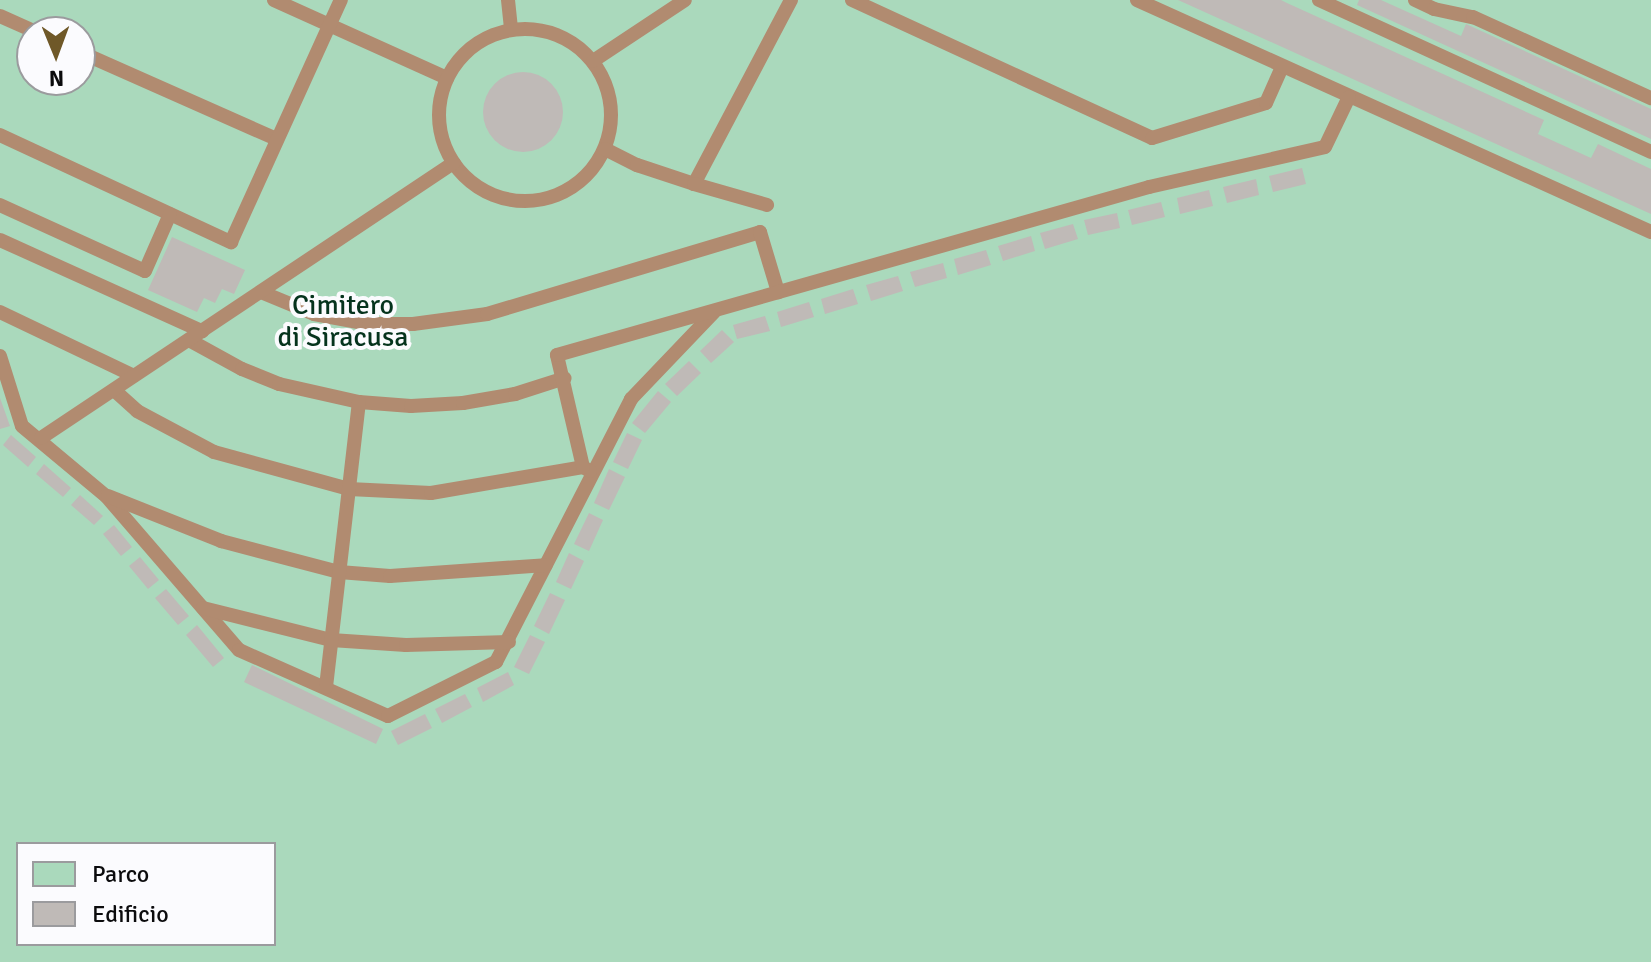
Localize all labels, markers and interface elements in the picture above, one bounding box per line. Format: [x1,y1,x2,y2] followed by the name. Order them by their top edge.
[16,16,96,96] north arrow
[49,65,64,92] text: N
[278,288,408,354] park label: Cimitero di Siracusa
[16,842,276,946] legend
[92,859,149,889] text: Parco
[92,899,169,929] text: Edificio

